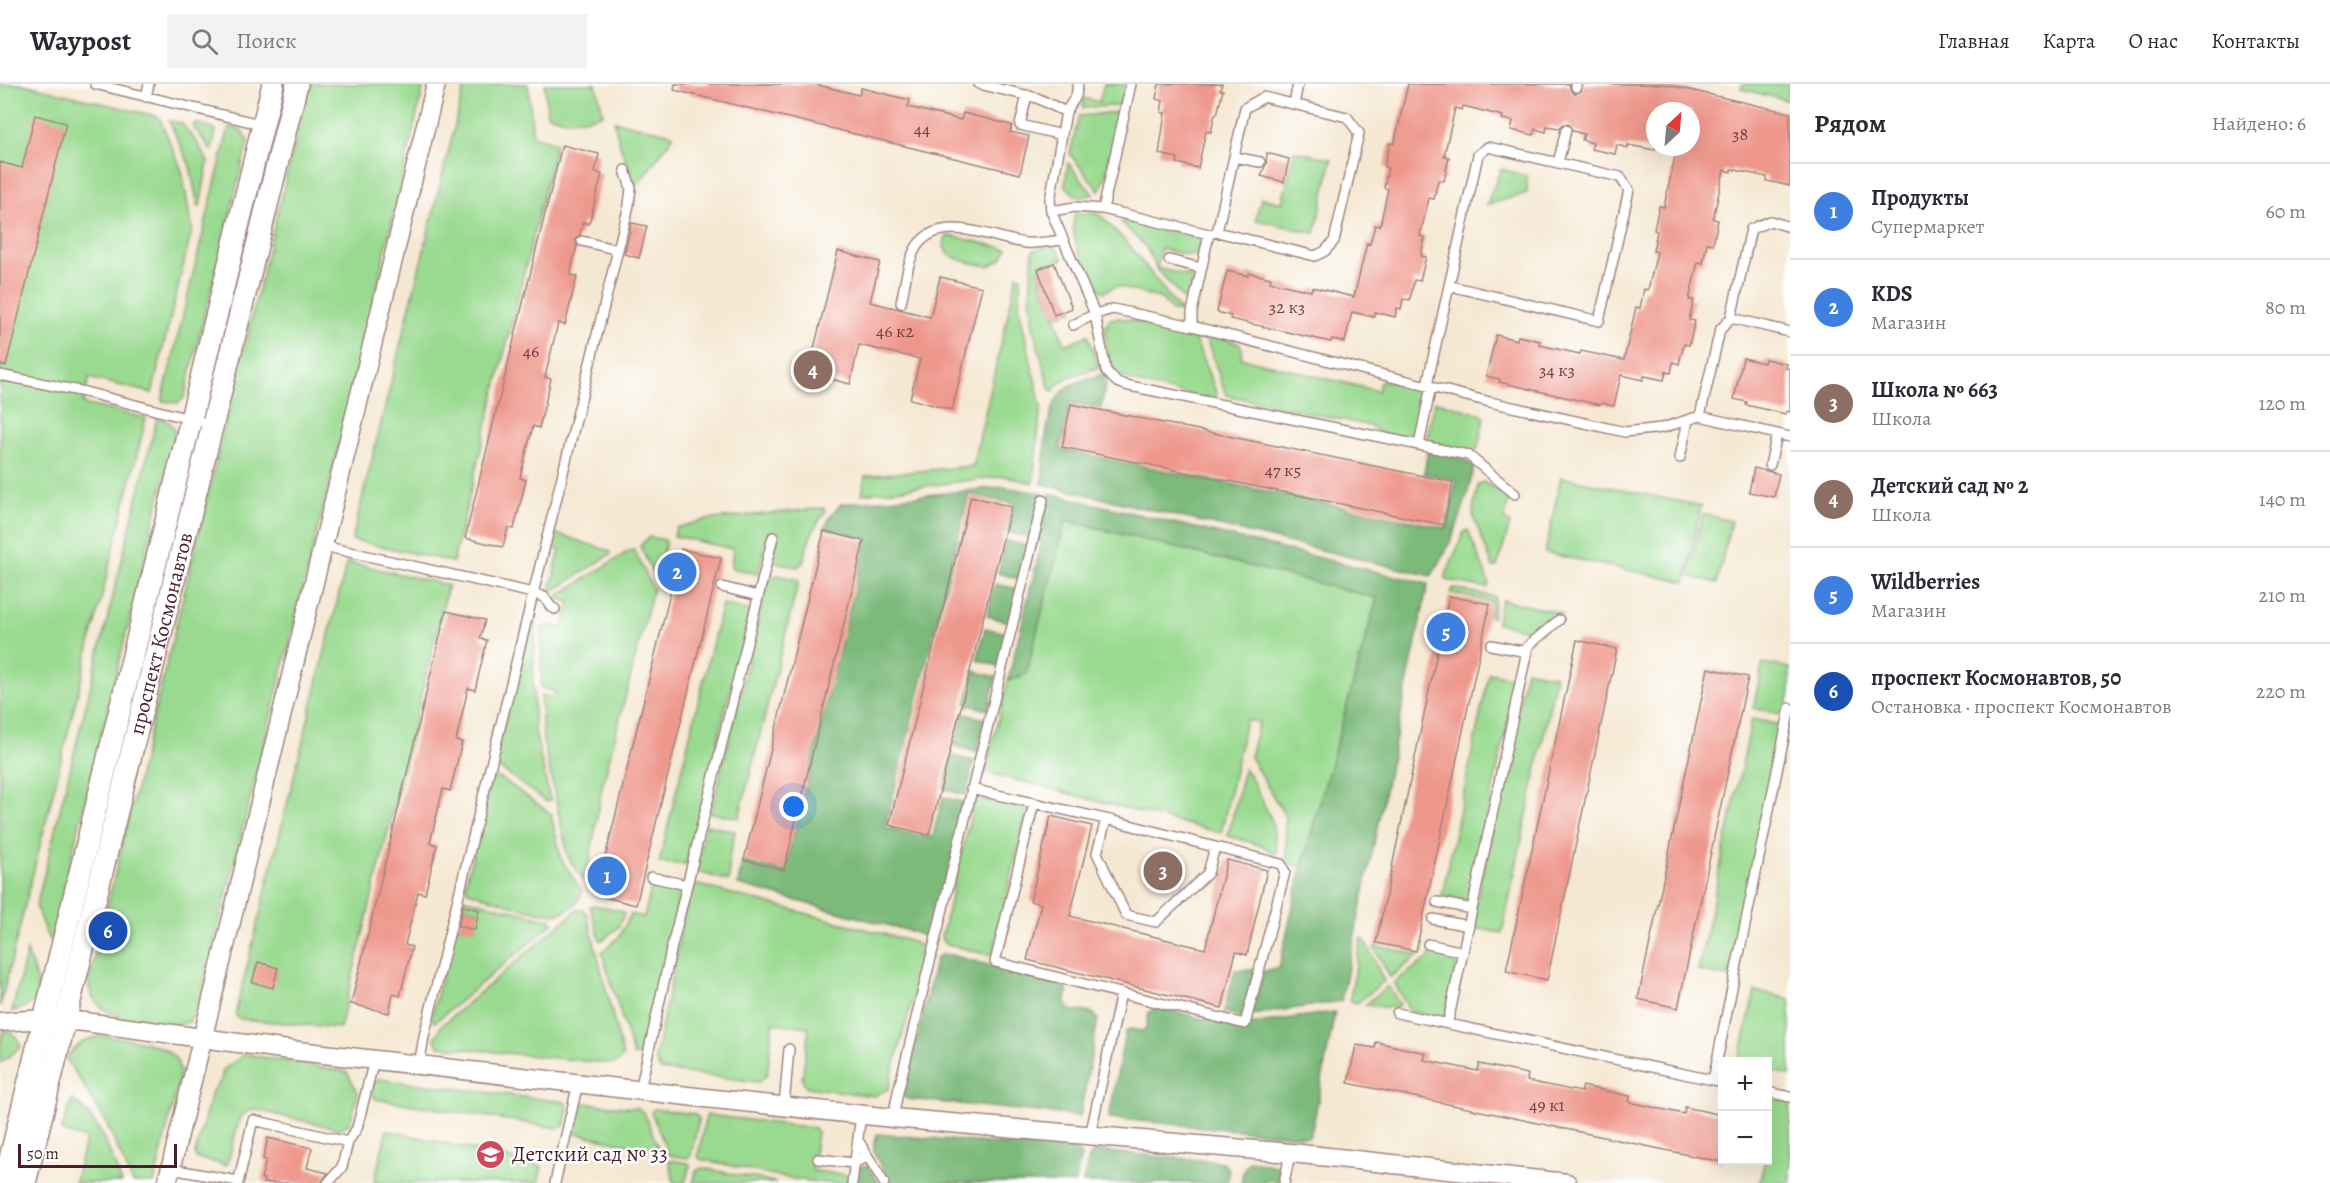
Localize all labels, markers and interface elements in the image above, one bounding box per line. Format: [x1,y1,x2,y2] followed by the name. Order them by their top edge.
[167,14,587,68] search box
[30,22,131,60] text: Waypost
[188,25,221,58] icon: search
[236,26,296,56] text: Поиск
[1938,27,2010,55] text: Главная
[2043,27,2095,55] text: Карта
[2128,27,2178,55] text: О нас
[2211,27,2300,55] text: Контакты
[1646,102,1700,156] north arrow
[1814,106,1886,141] text: Рядом
[2212,110,2306,137] text: Найдено: 6
[914,117,930,141] house number: 44
[1732,122,1748,146] house number: 38
[1871,183,1969,213] text: Продукты
[1830,198,1837,225] text: 1
[2266,198,2306,225] text: 60 m
[1871,213,1985,240] text: Супермаркет
[1871,279,1913,309] text: KDS
[1829,294,1838,321] text: 2
[2265,294,2306,321] text: 80 m
[1269,295,1305,319] house number: 32 к3
[1871,309,1946,336] text: Магазин
[876,319,914,343] house number: 46 к2
[523,339,539,363] house number: 46
[794,348,832,392] pin: 4
[1539,358,1575,382] house number: 34 к3
[1871,375,1998,405] text: Школа № 663
[1829,390,1838,417] text: 3
[2258,390,2306,417] text: 120 m
[1871,405,1931,432] text: Школа
[1265,458,1301,482] house number: 47 к5
[1871,471,2028,501] text: Детский сад № 2
[1829,486,1838,513] text: 4
[2259,486,2306,513] text: 140 m
[1871,501,1931,528] text: Школа
[122,529,200,738] street label: проспект Космонавтов
[658,550,696,594] pin: 2
[1871,567,1980,597] text: Wildberries
[1829,582,1838,609] text: 5
[2258,582,2306,609] text: 210 m
[1871,597,1946,624] text: Магазин
[1426,610,1466,654] pin: 5
[1871,663,2121,693] text: проспект Космонавтов, 50
[1829,678,1838,705] text: 6
[2256,678,2306,705] text: 220 m
[1871,693,2172,720] text: Остановка · проспект Космонавтов
[779,792,808,821] your location
[1144,848,1182,894] pin: 3
[588,854,626,898] pin: 1
[88,908,128,954] pin: 6
[1718,1057,1772,1165] map controls
[1718,1057,1772,1111] button: +
[1529,1093,1565,1117] house number: 49 к1
[1718,1111,1772,1165] button: −
[475,1138,507,1170] school or university icon: Детский сад № 33
[512,1140,668,1168] place label: Детский сад № 33
[18,1141,177,1168] scale bar
[27,1143,59,1165] text: 50 m

